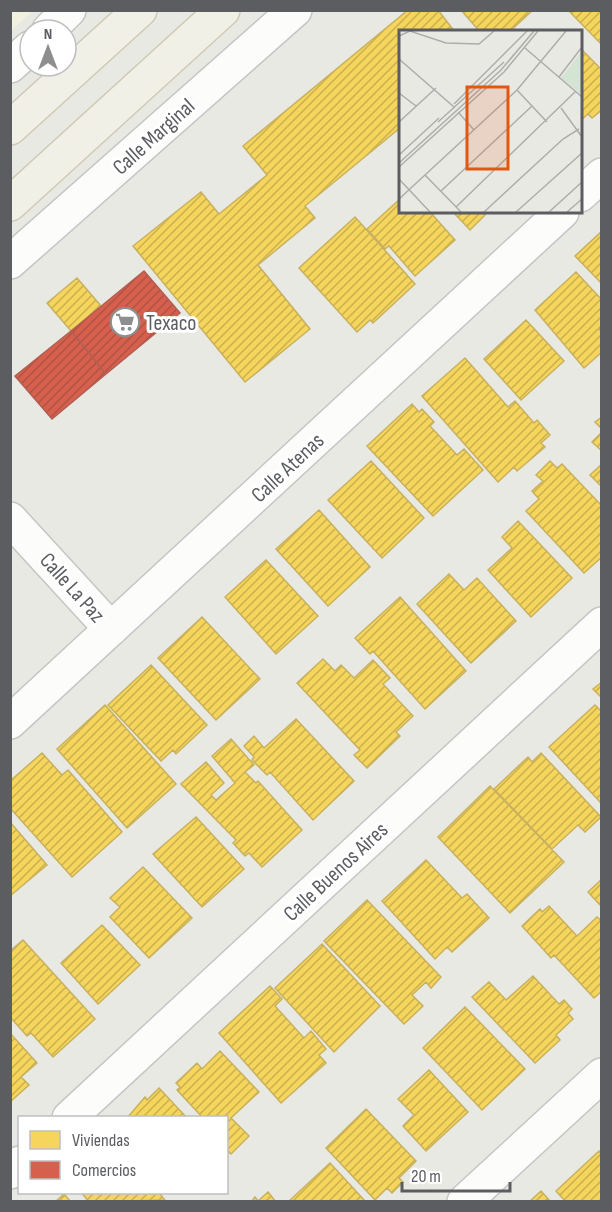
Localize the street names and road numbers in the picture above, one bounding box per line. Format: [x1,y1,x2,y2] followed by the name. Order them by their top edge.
[107,93,201,181] street label: Calle Marginal
[246,427,330,509] street label: Calle Atenas
[33,547,110,629] street label: Calle La Paz
[278,817,394,927] street label: Calle Buenos Aires

